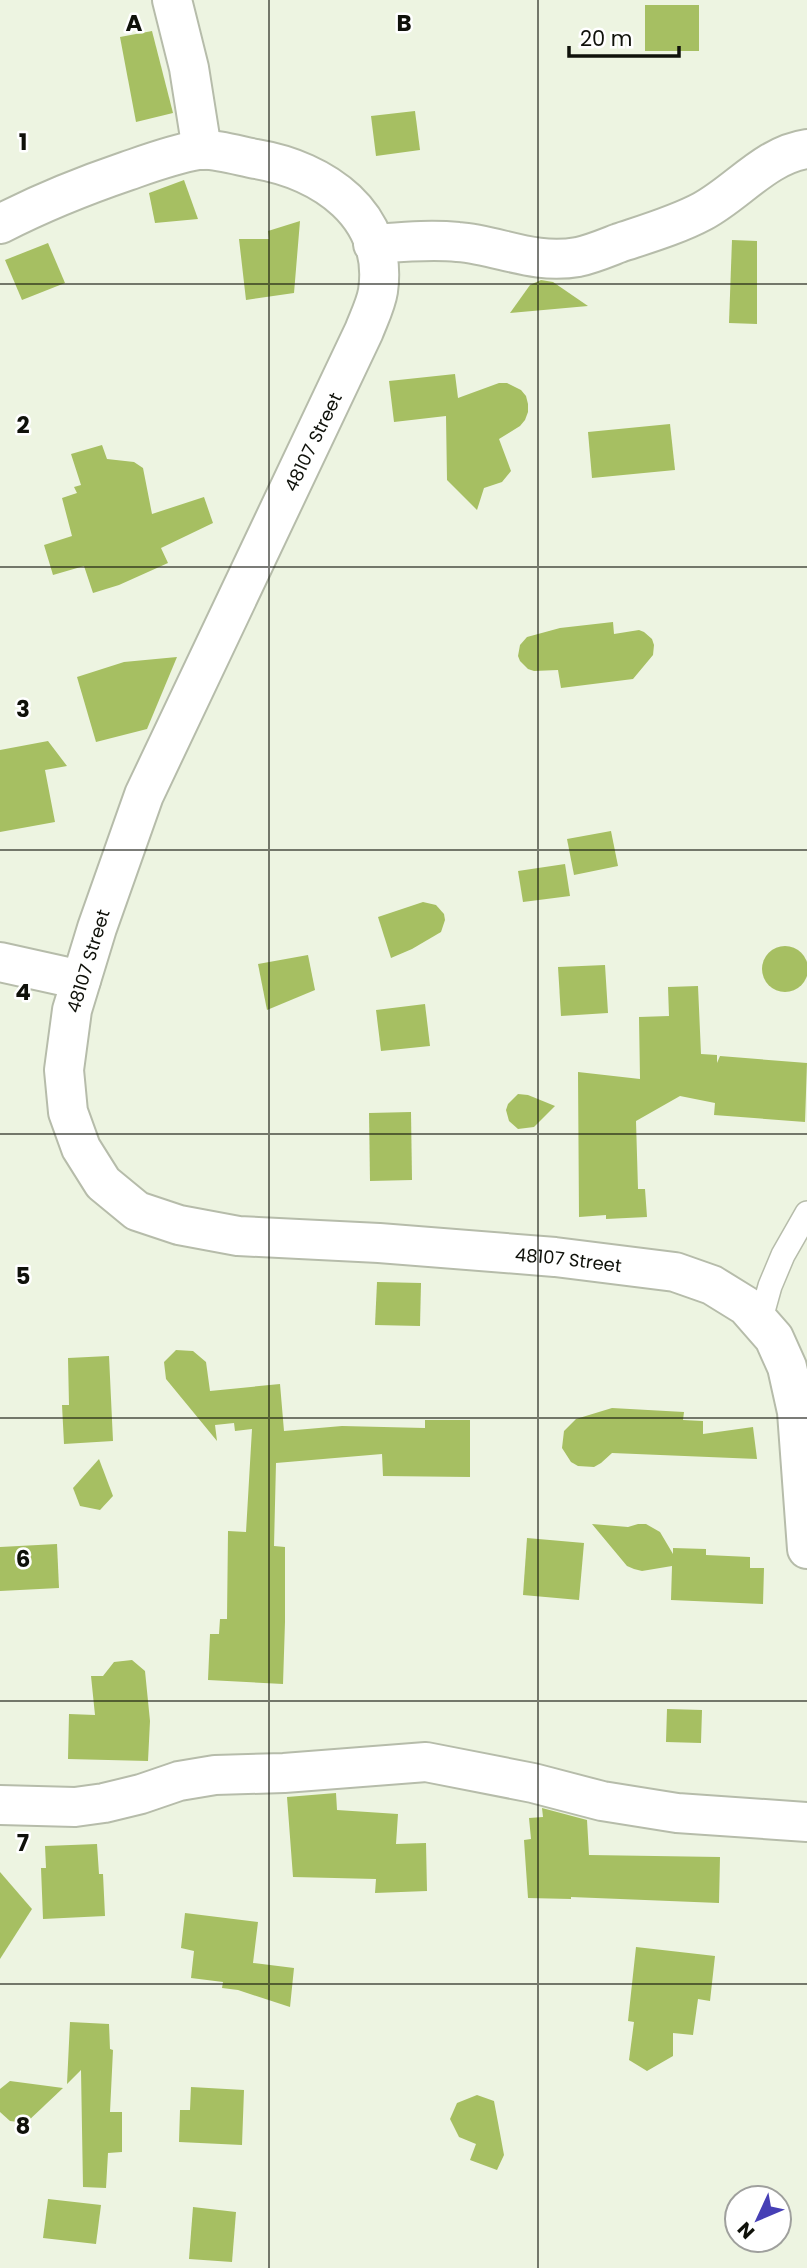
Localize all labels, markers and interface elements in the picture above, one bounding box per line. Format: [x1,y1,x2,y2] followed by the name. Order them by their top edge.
[126,7,143,39] text: A
[396,7,412,39] text: B
[569,14,679,58] scale bar
[580,24,633,53] text: 20 m
[19,126,27,158] text: 1
[278,388,348,496] street label: 48107 Street
[16,409,30,441] text: 2
[16,693,30,725] text: 3
[60,906,116,1016] street label: 48107 Street
[15,976,31,1008] text: 4
[514,1241,623,1278] street label: 48107 Street
[16,1260,30,1292] text: 5
[16,1543,30,1575] text: 6
[17,1827,29,1859] text: 7
[16,2110,30,2142] text: 8
[723,2184,793,2254] north arrow
[731,2216,761,2245] text: N

